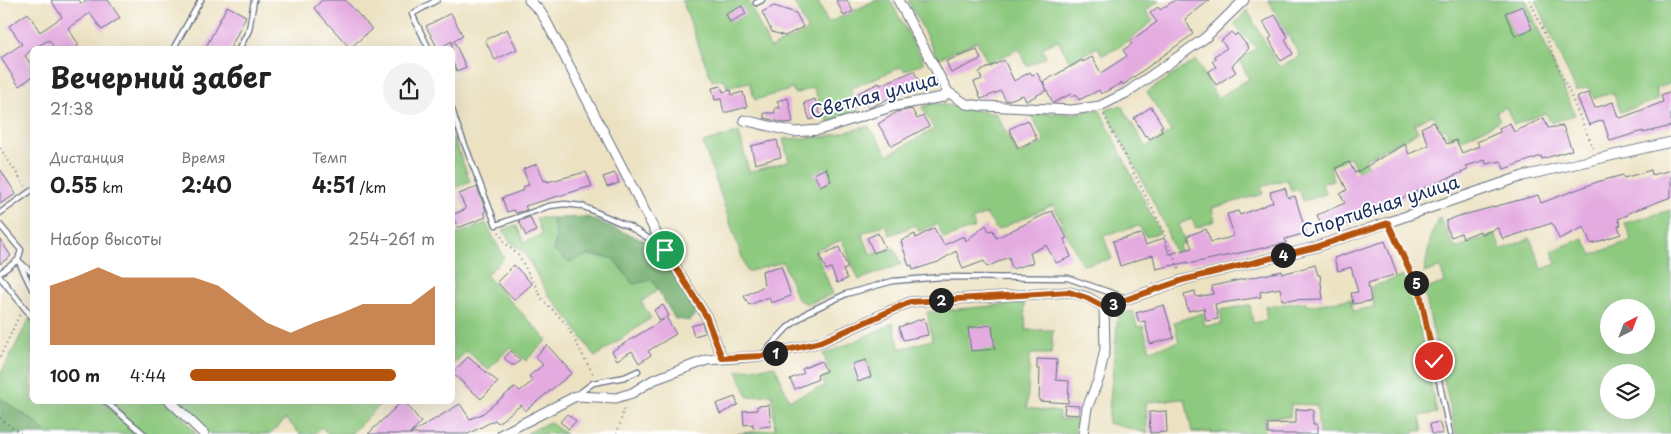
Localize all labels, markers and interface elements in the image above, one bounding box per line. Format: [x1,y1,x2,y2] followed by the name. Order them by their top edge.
[50,55,271,98] text: Вечерний забег
[383,63,435,115] button: share
[807,64,941,125] street label: Светлая улица
[50,96,94,120] text: 21:38
[50,147,124,168] text: Дистанция
[181,147,226,168] text: Время
[312,147,347,168] text: Темп
[1297,167,1463,244] street label: Спортивная улица
[50,168,98,200] text: 0.55
[181,168,232,200] text: 2:40
[312,168,355,200] text: 4:51
[98,177,123,198] text: km
[355,177,386,198] text: /km
[50,226,162,250] text: Набор высоты
[348,226,435,250] text: 254–261 m
[644,229,686,271] pin
[651,236,679,264] icon: arrive
[1270,242,1296,268] pin: 4
[1279,245,1288,266] text: 4
[1404,270,1428,296] pin: 5
[1412,273,1421,294] text: 5
[928,288,954,312] pin: 2
[937,290,946,311] text: 2
[1100,292,1126,316] pin: 3
[1109,294,1118,315] text: 3
[1600,299,1655,354] north arrow
[1600,299,1655,419] map controls
[762,340,788,366] pin: 1
[1413,340,1455,382] pin
[772,343,779,364] text: 1
[1420,347,1448,375] icon: check
[50,363,100,387] text: 100 m
[130,363,166,387] text: 4:44
[1600,364,1655,419] button: layers

